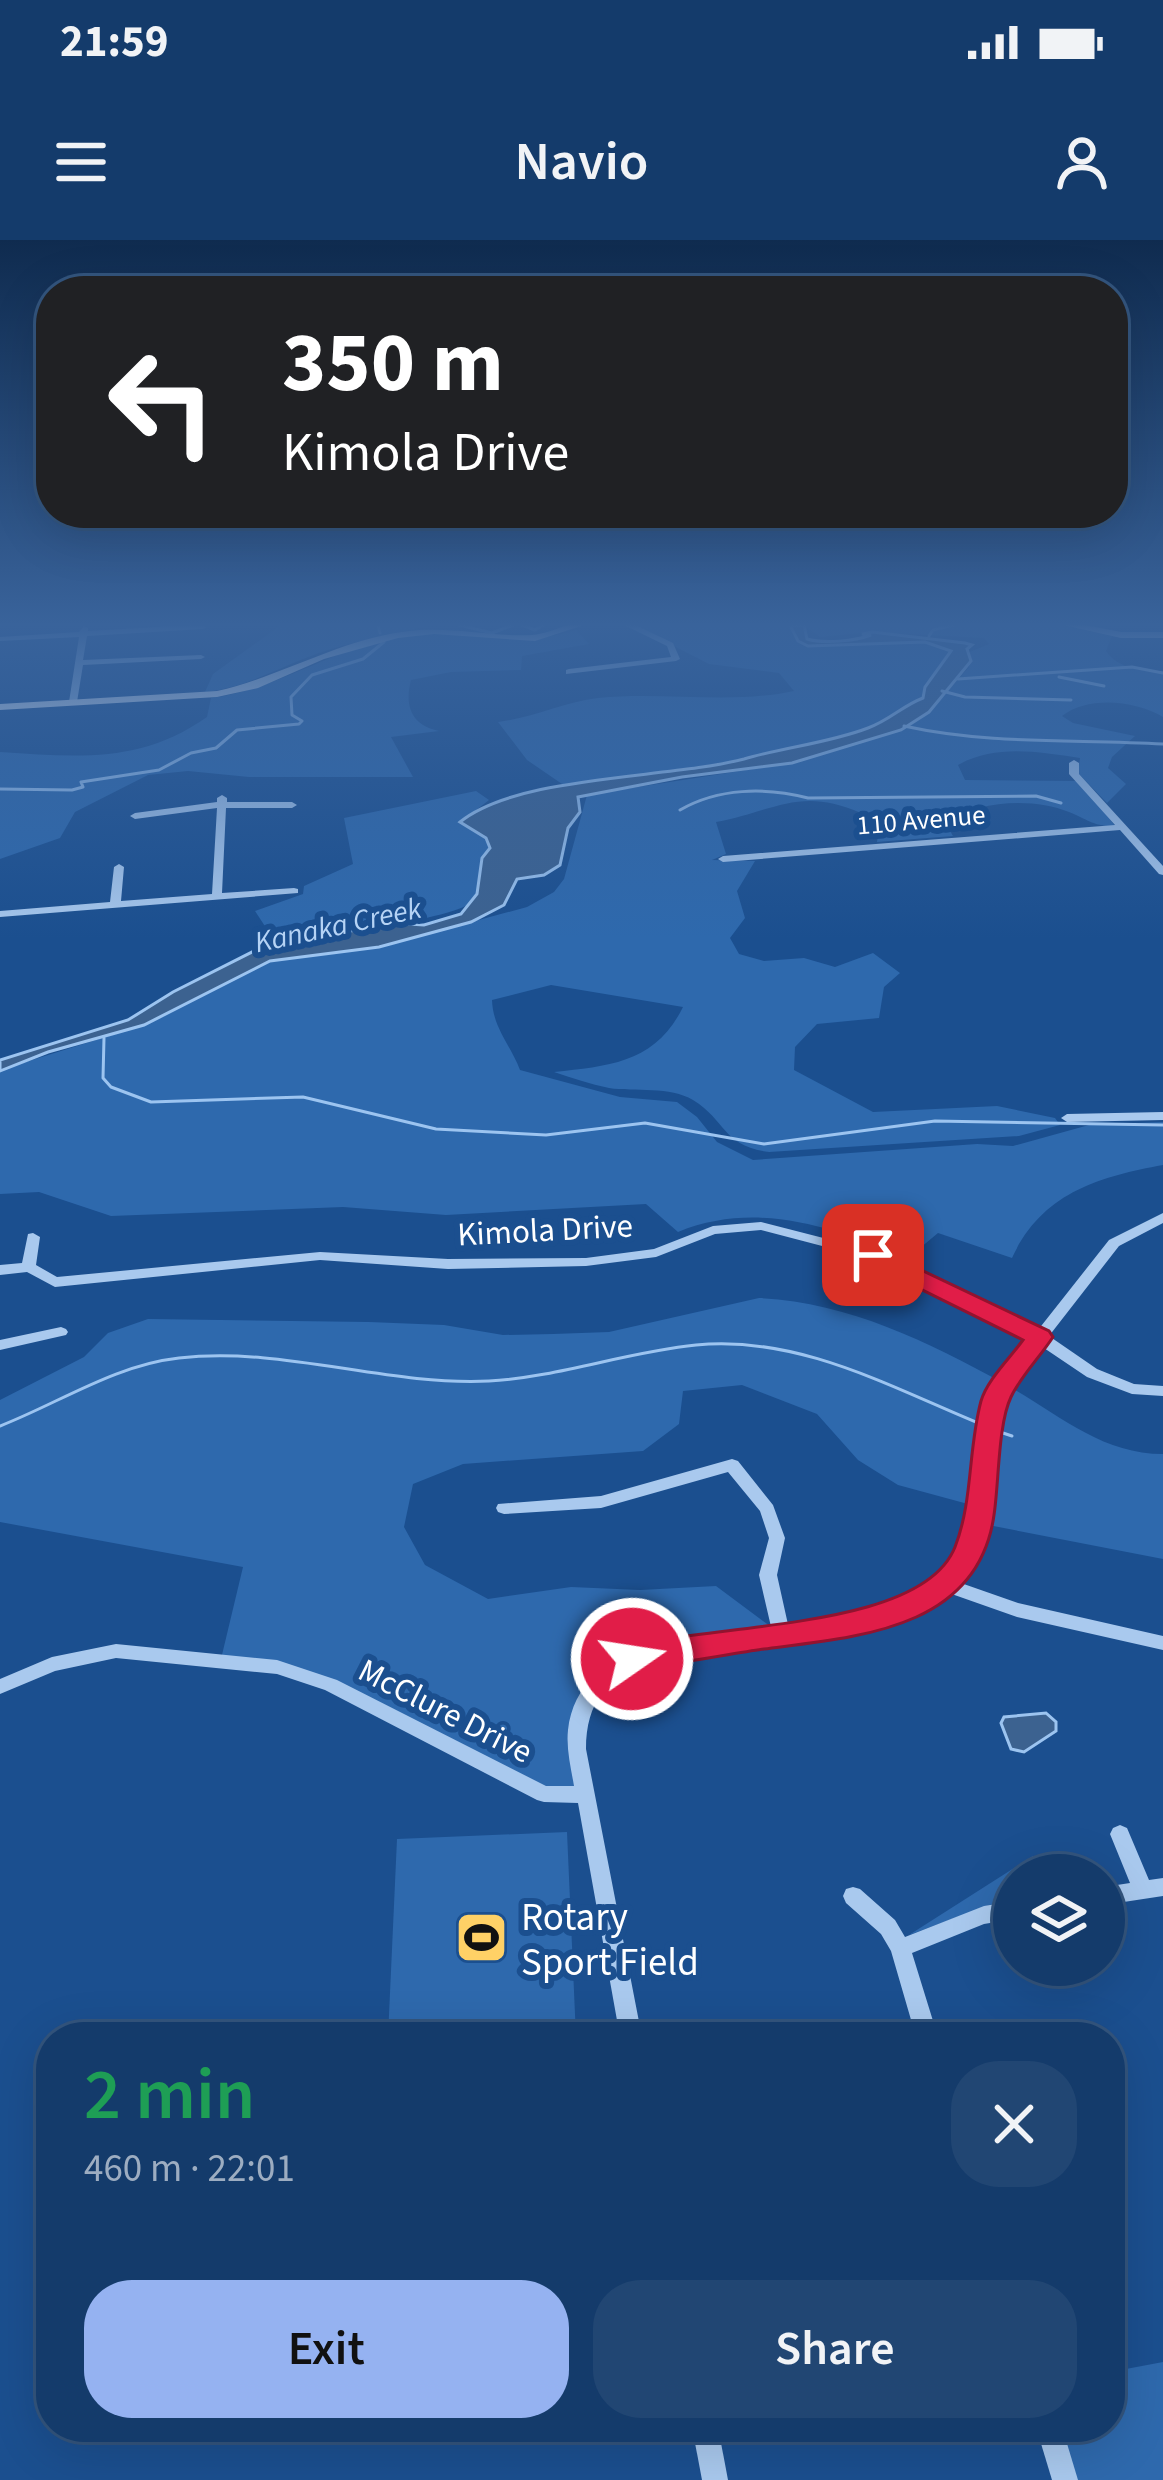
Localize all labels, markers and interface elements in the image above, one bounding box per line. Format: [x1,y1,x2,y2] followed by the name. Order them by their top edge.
[60,10,169,74] text: 21:59
[515,124,648,201] text: Navio
[48,129,114,195] icon: menu
[1049,129,1115,195] icon: person
[282,304,504,424] text: 350 m
[84,324,240,480] icon: left
[282,415,569,492] text: Kimola Drive
[855,795,987,846] street label: 110 Avenue
[251,887,426,964] water label: Kanaka Creek
[456,1202,634,1259] street label: Kimola Drive
[822,1204,924,1306] pin
[840,1222,906,1288] icon: arrive
[569,1596,695,1722] position arrow
[350,1647,541,1775] street label: McClure Drive
[993,1854,1125,1986] map controls
[993,1854,1125,1986] button: layers
[521,1890,699,1991] place label: Rotary Sport Field
[454,1910,510,1966] sports icon: Rotary Sport Field
[84,2044,255,2147] text: 2 min
[951,2061,1077,2187] button: close
[84,2141,295,2197] text: 460 m · 22:01
[84,2280,569,2418] button: Exit
[593,2280,1077,2418] button: Share

